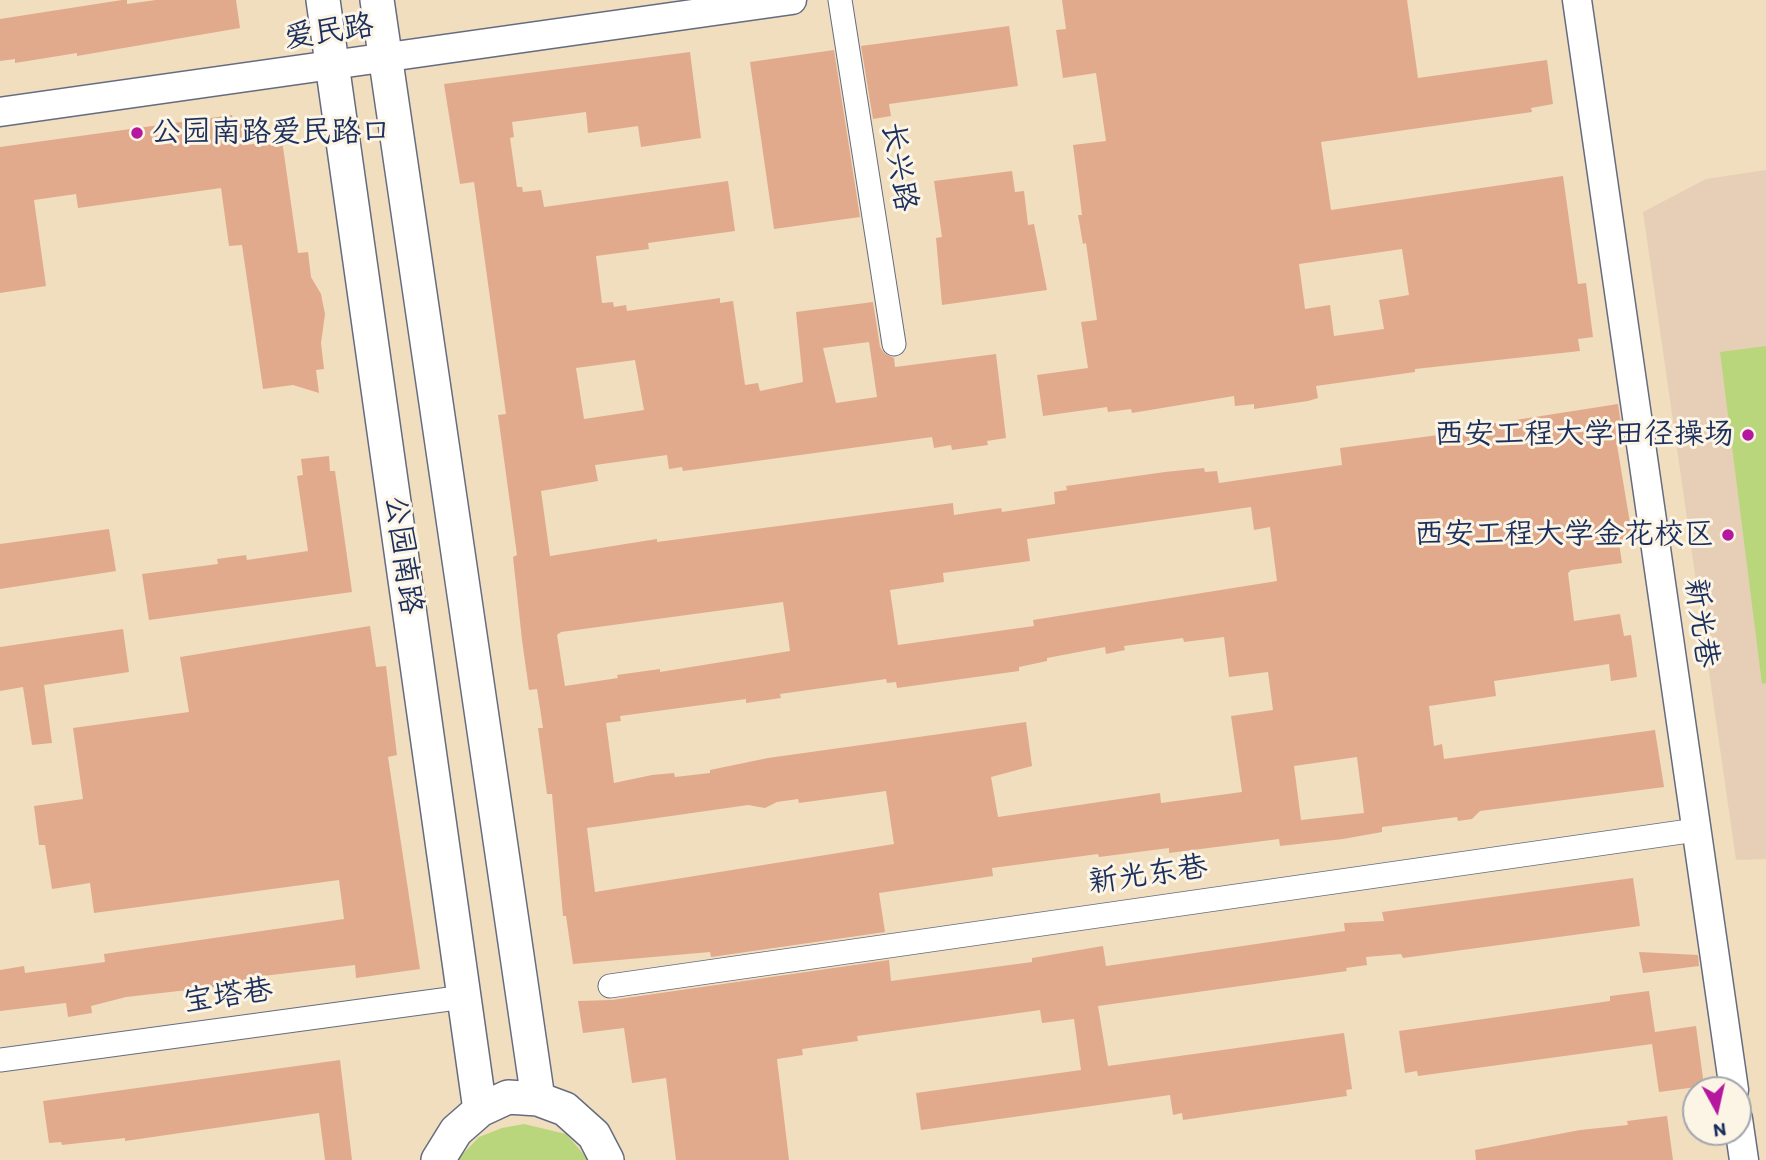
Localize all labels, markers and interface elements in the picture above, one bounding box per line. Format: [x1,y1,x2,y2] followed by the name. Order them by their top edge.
[282,9,376,57] street label: 爱民路
[151,115,391,151] place label: 公园南路爱民路口
[873,120,923,214] street label: 长兴路
[129,125,145,141] marker: 公园南路爱民路口
[1434,417,1734,453] place label: 西安工程大学田径操场
[1740,427,1756,443] marker: 西安工程大学田径操场
[376,493,428,617] street label: 公园南路
[1414,517,1714,553] place label: 西安工程大学金花校区
[1720,527,1736,543] marker: 西安工程大学金花校区
[1676,576,1724,670] street label: 新光巷
[1086,850,1210,902] street label: 新光东巷
[181,973,275,1021] street label: 宝塔巷
[1682,1076,1752,1146] north arrow
[1712,1118,1728,1143] text: N

